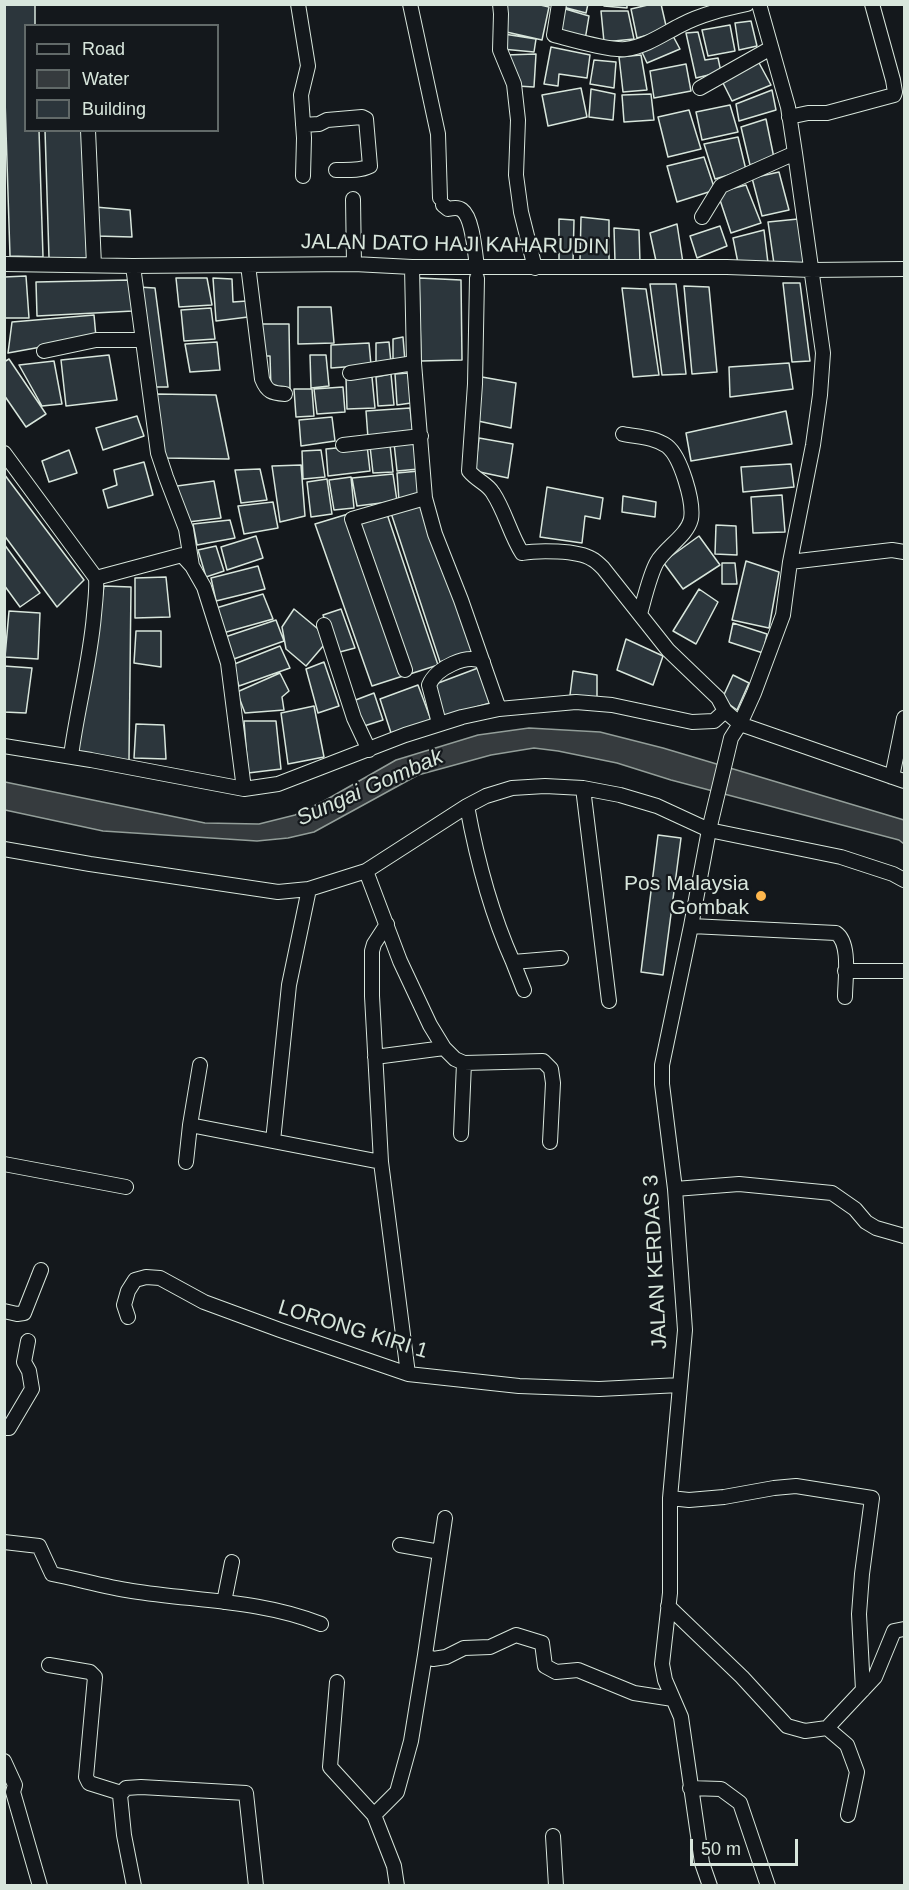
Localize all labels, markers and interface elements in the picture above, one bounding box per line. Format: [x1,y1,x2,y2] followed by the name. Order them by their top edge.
[24,24,219,132] legend
[82,39,125,59] text: Road
[82,69,129,89] text: Water
[82,99,146,119] text: Building
[301,230,609,260] street label: JALAN DATO HAJI KAHARUDIN
[293,744,447,832] water label: Sungai Gombak
[624,871,749,921] place label: Pos Malaysia Gombak
[754,889,768,903] marker: Pos Malaysia Gombak
[639,1174,673,1350] street label: JALAN KERDAS 3
[275,1295,431,1365] street label: LORONG KIRI 1
[693,1827,801,1865] scale bar
[701,1839,741,1859] text: 50 m

